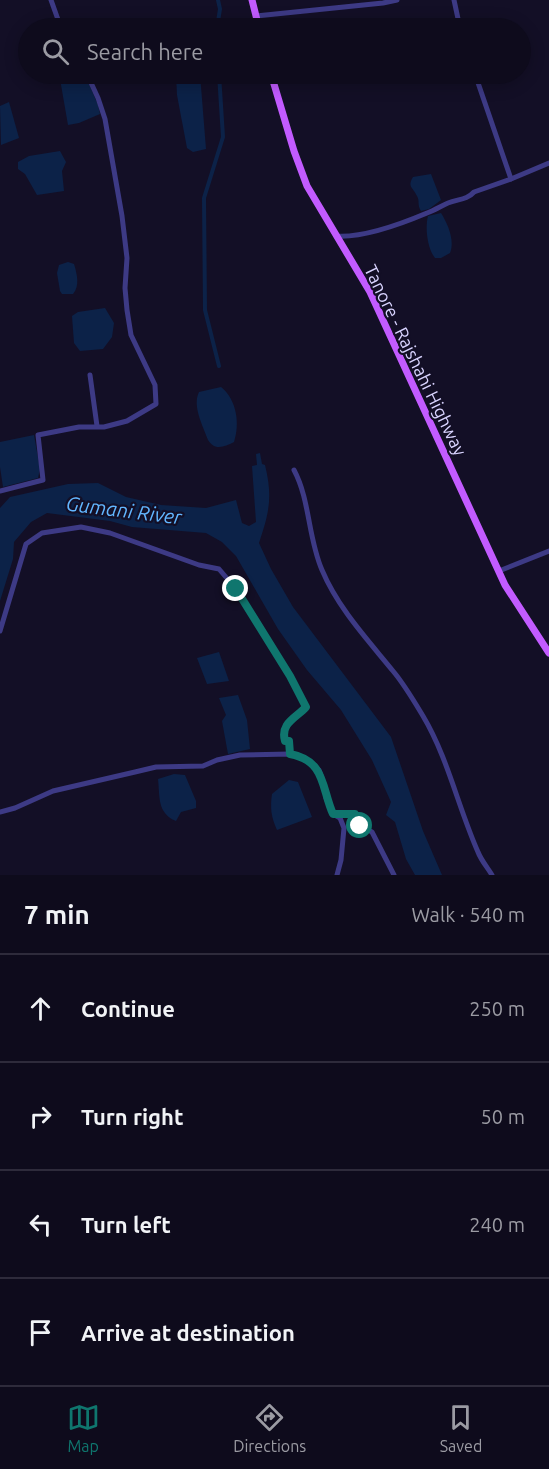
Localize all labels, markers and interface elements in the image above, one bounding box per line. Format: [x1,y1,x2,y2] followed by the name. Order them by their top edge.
[18,18,531,84] search box
[39,35,72,68] icon: search
[87,39,203,64] text: Search here
[361,261,471,459] street label: Tanore - Rajshahi Highway
[65,491,185,529] water label: Gumani River
[222,575,248,601] route end
[346,812,372,838] route start
[24,900,90,929] text: 7 min
[412,903,525,926] text: Walk · 540 m
[24,992,57,1025] icon: ahead
[81,996,175,1021] text: Continue
[469,997,525,1020] text: 250 m
[24,1100,57,1133] icon: right
[81,1104,183,1129] text: Turn right
[481,1105,525,1128] text: 50 m
[24,1208,57,1241] icon: left
[81,1212,171,1237] text: Turn left
[469,1213,525,1236] text: 240 m
[24,1316,57,1349] icon: arrive
[81,1320,295,1345] text: Arrive at destination
[67,1401,100,1455] tab: Map
[233,1401,306,1455] tab: Directions
[440,1401,482,1455] tab: Saved

